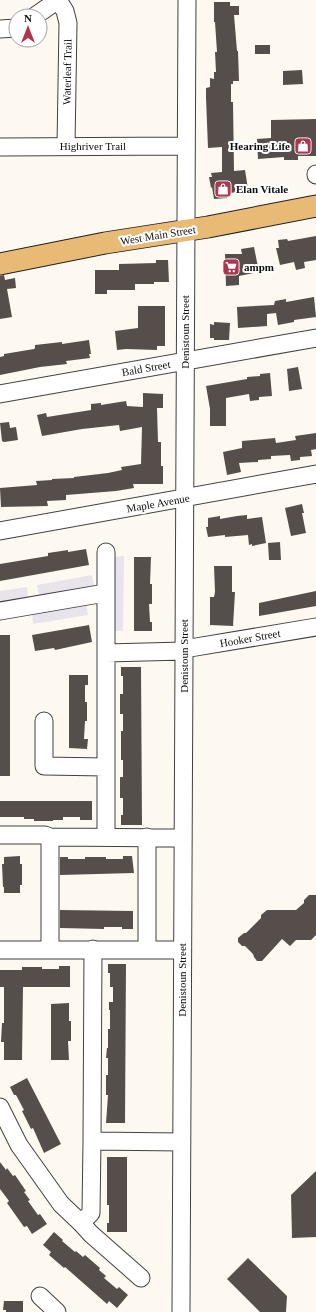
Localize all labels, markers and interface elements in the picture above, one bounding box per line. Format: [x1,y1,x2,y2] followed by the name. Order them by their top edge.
[8,8,48,48] north arrow
[24,12,32,24] text: N
[60,39,74,105] street label: Waterleaf Trail
[293,136,313,156] shop icon: Hearing Life
[60,140,126,152] street label: Highriver Trail
[230,140,290,152] place label: Hearing Life
[213,179,233,199] shop icon: Elan Vitale
[236,183,288,195] place label: Elan Vitale
[119,223,197,247] street label: West Main Street
[221,257,241,277] supermarket icon: ampm
[244,261,274,273] place label: ampm
[179,295,191,369] street label: Denistoun Street
[121,358,171,378] street label: Bald Street
[126,492,190,514] street label: Maple Avenue
[178,619,190,693] street label: Denistoun Street
[219,627,281,649] street label: Hooker Street
[176,943,188,1017] street label: Denistoun Street

